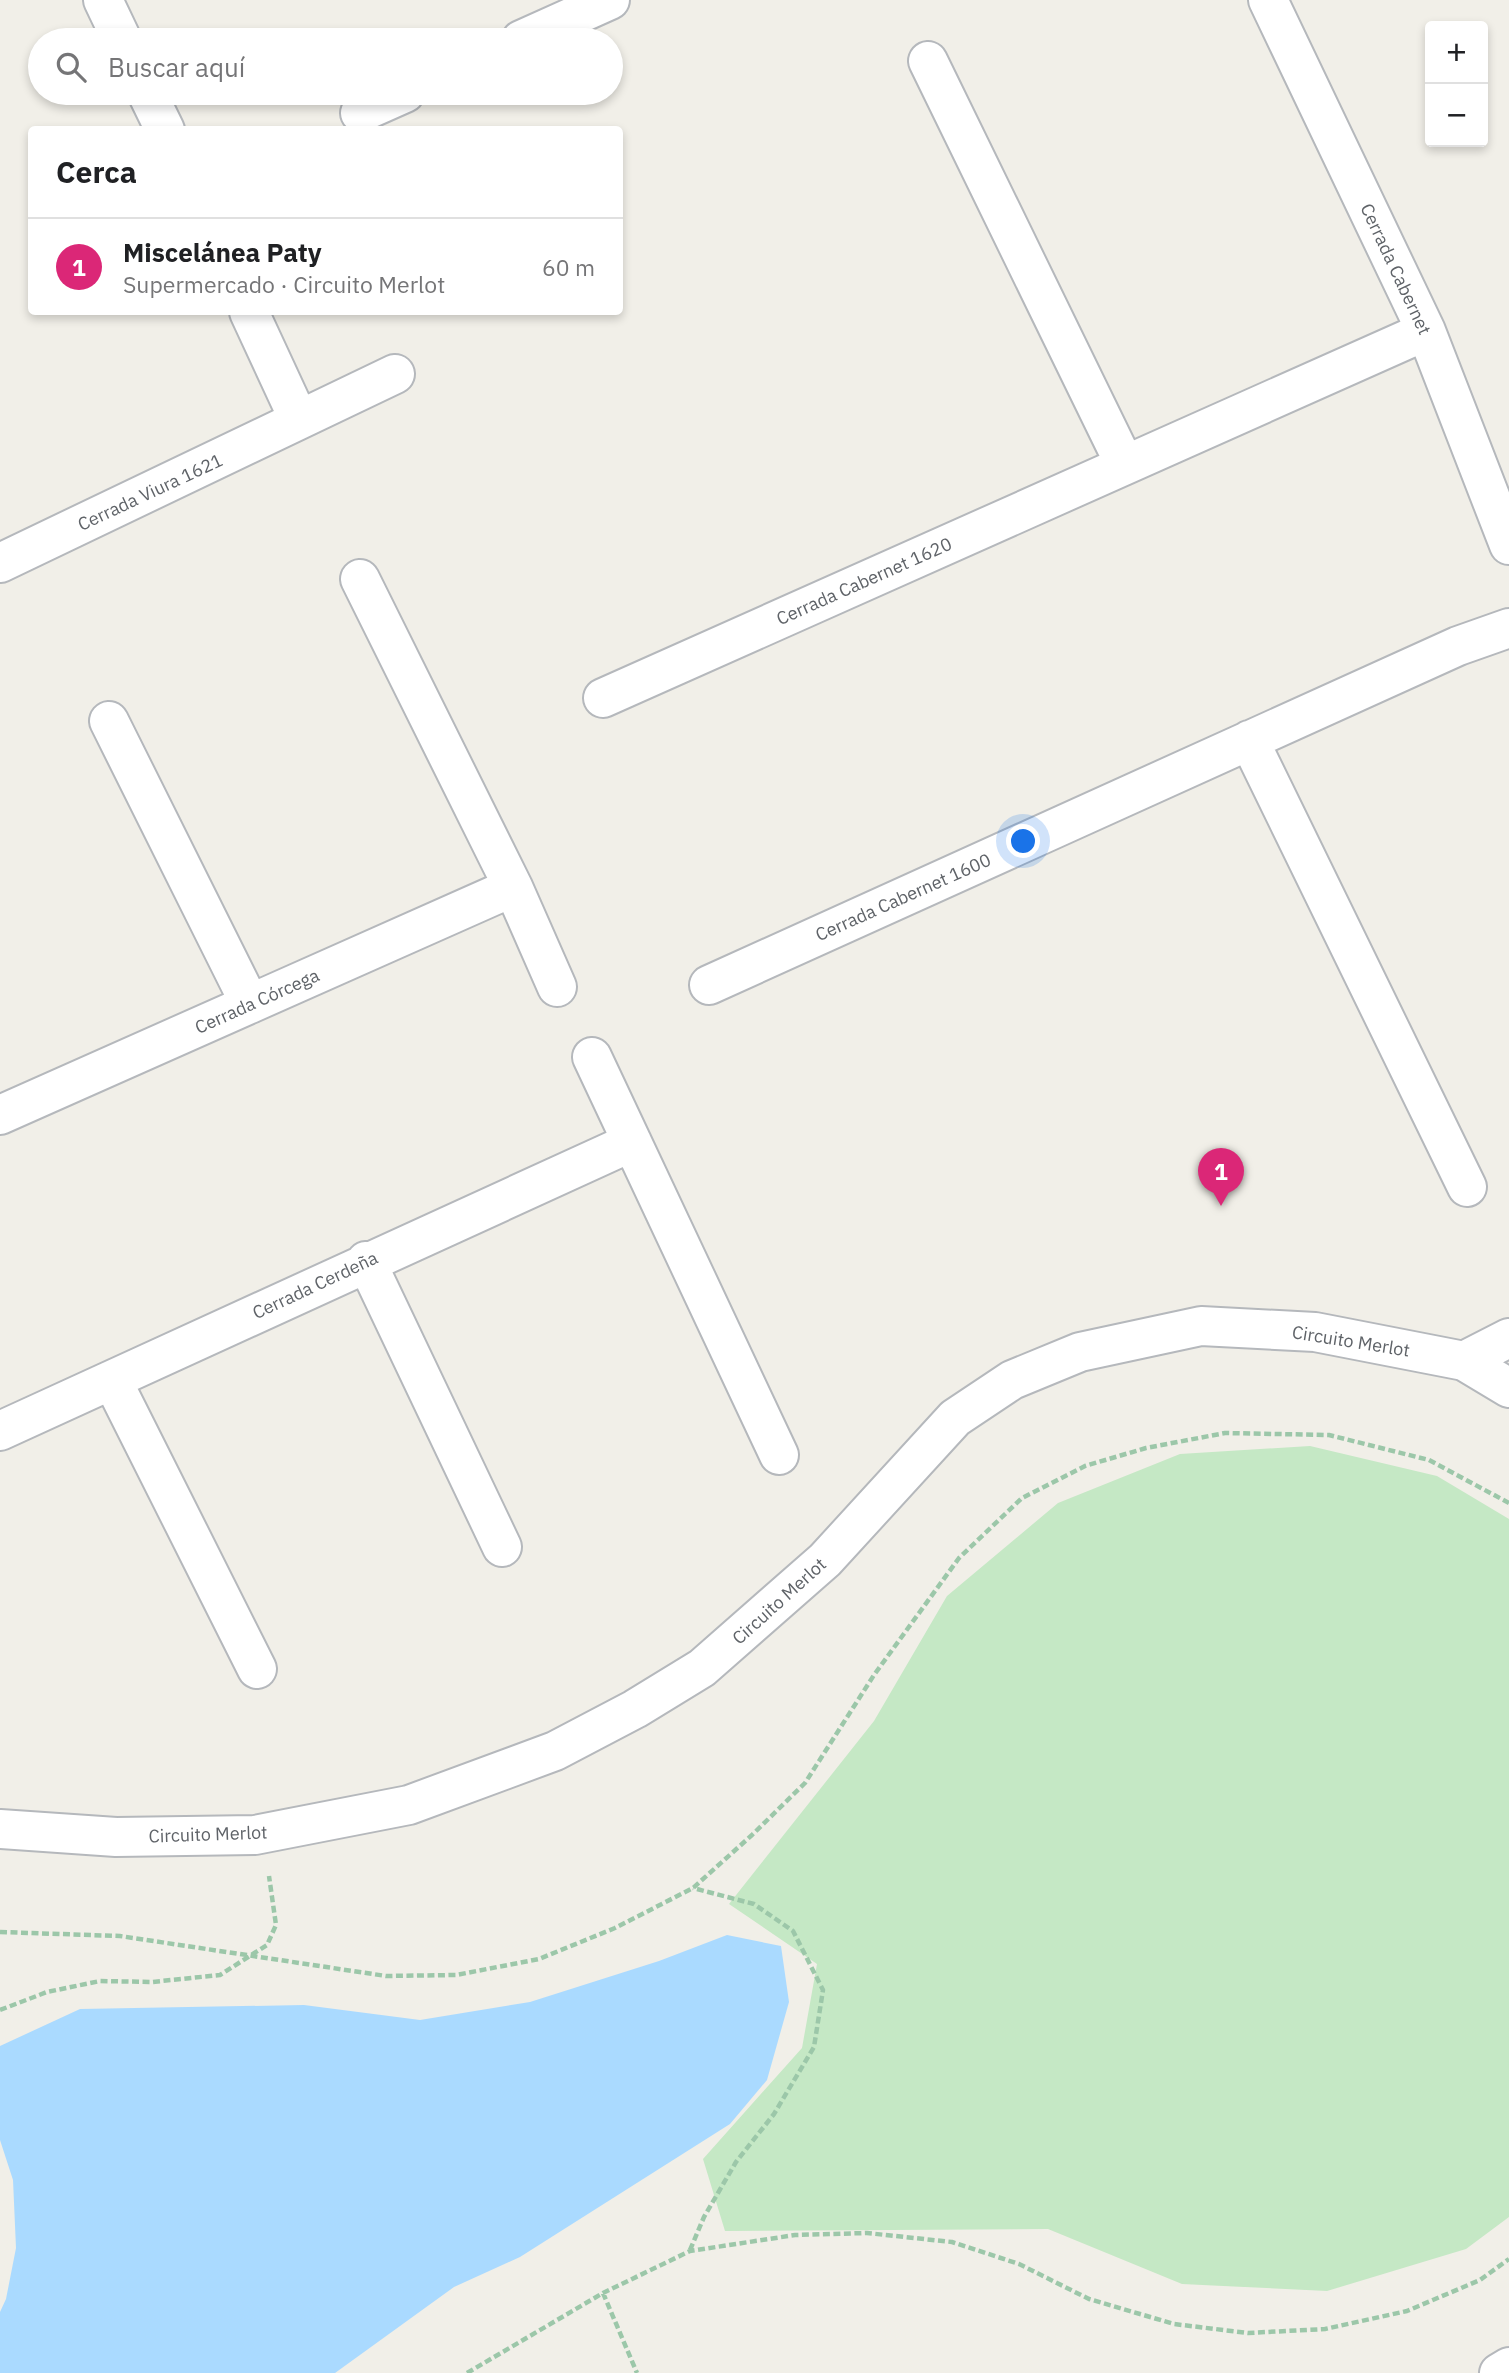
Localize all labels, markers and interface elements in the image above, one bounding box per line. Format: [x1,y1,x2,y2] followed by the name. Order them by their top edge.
[1425,21,1488,147] map controls
[1425,21,1488,84] button: +
[28,28,623,105] search box
[52,48,90,86] icon: search
[108,50,245,84] text: Buscar aquí
[1425,84,1488,147] button: −
[56,152,137,191] text: Cerca
[1356,200,1436,338] street label: Cerrada Cabernet
[123,235,322,269] text: Miscelánea Paty
[72,252,86,282] text: 1
[542,252,595,282] text: 60 m
[123,269,445,299] text: Supermercado · Circuito Merlot
[74,448,226,536] street label: Cerrada Viura 1621
[773,532,955,630] street label: Cerrada Cabernet 1620
[1006,824,1040,858] your location
[812,848,994,946] street label: Cerrada Cabernet 1600
[191,963,323,1039] street label: Cerrada Córcega
[1198,1148,1244,1206] pin: 1
[249,1246,382,1324] street label: Cerrada Cerdeña
[1290,1320,1412,1362] street label: Circuito Merlot
[727,1553,831,1649] street label: Circuito Merlot
[148,1820,268,1848] street label: Circuito Merlot

